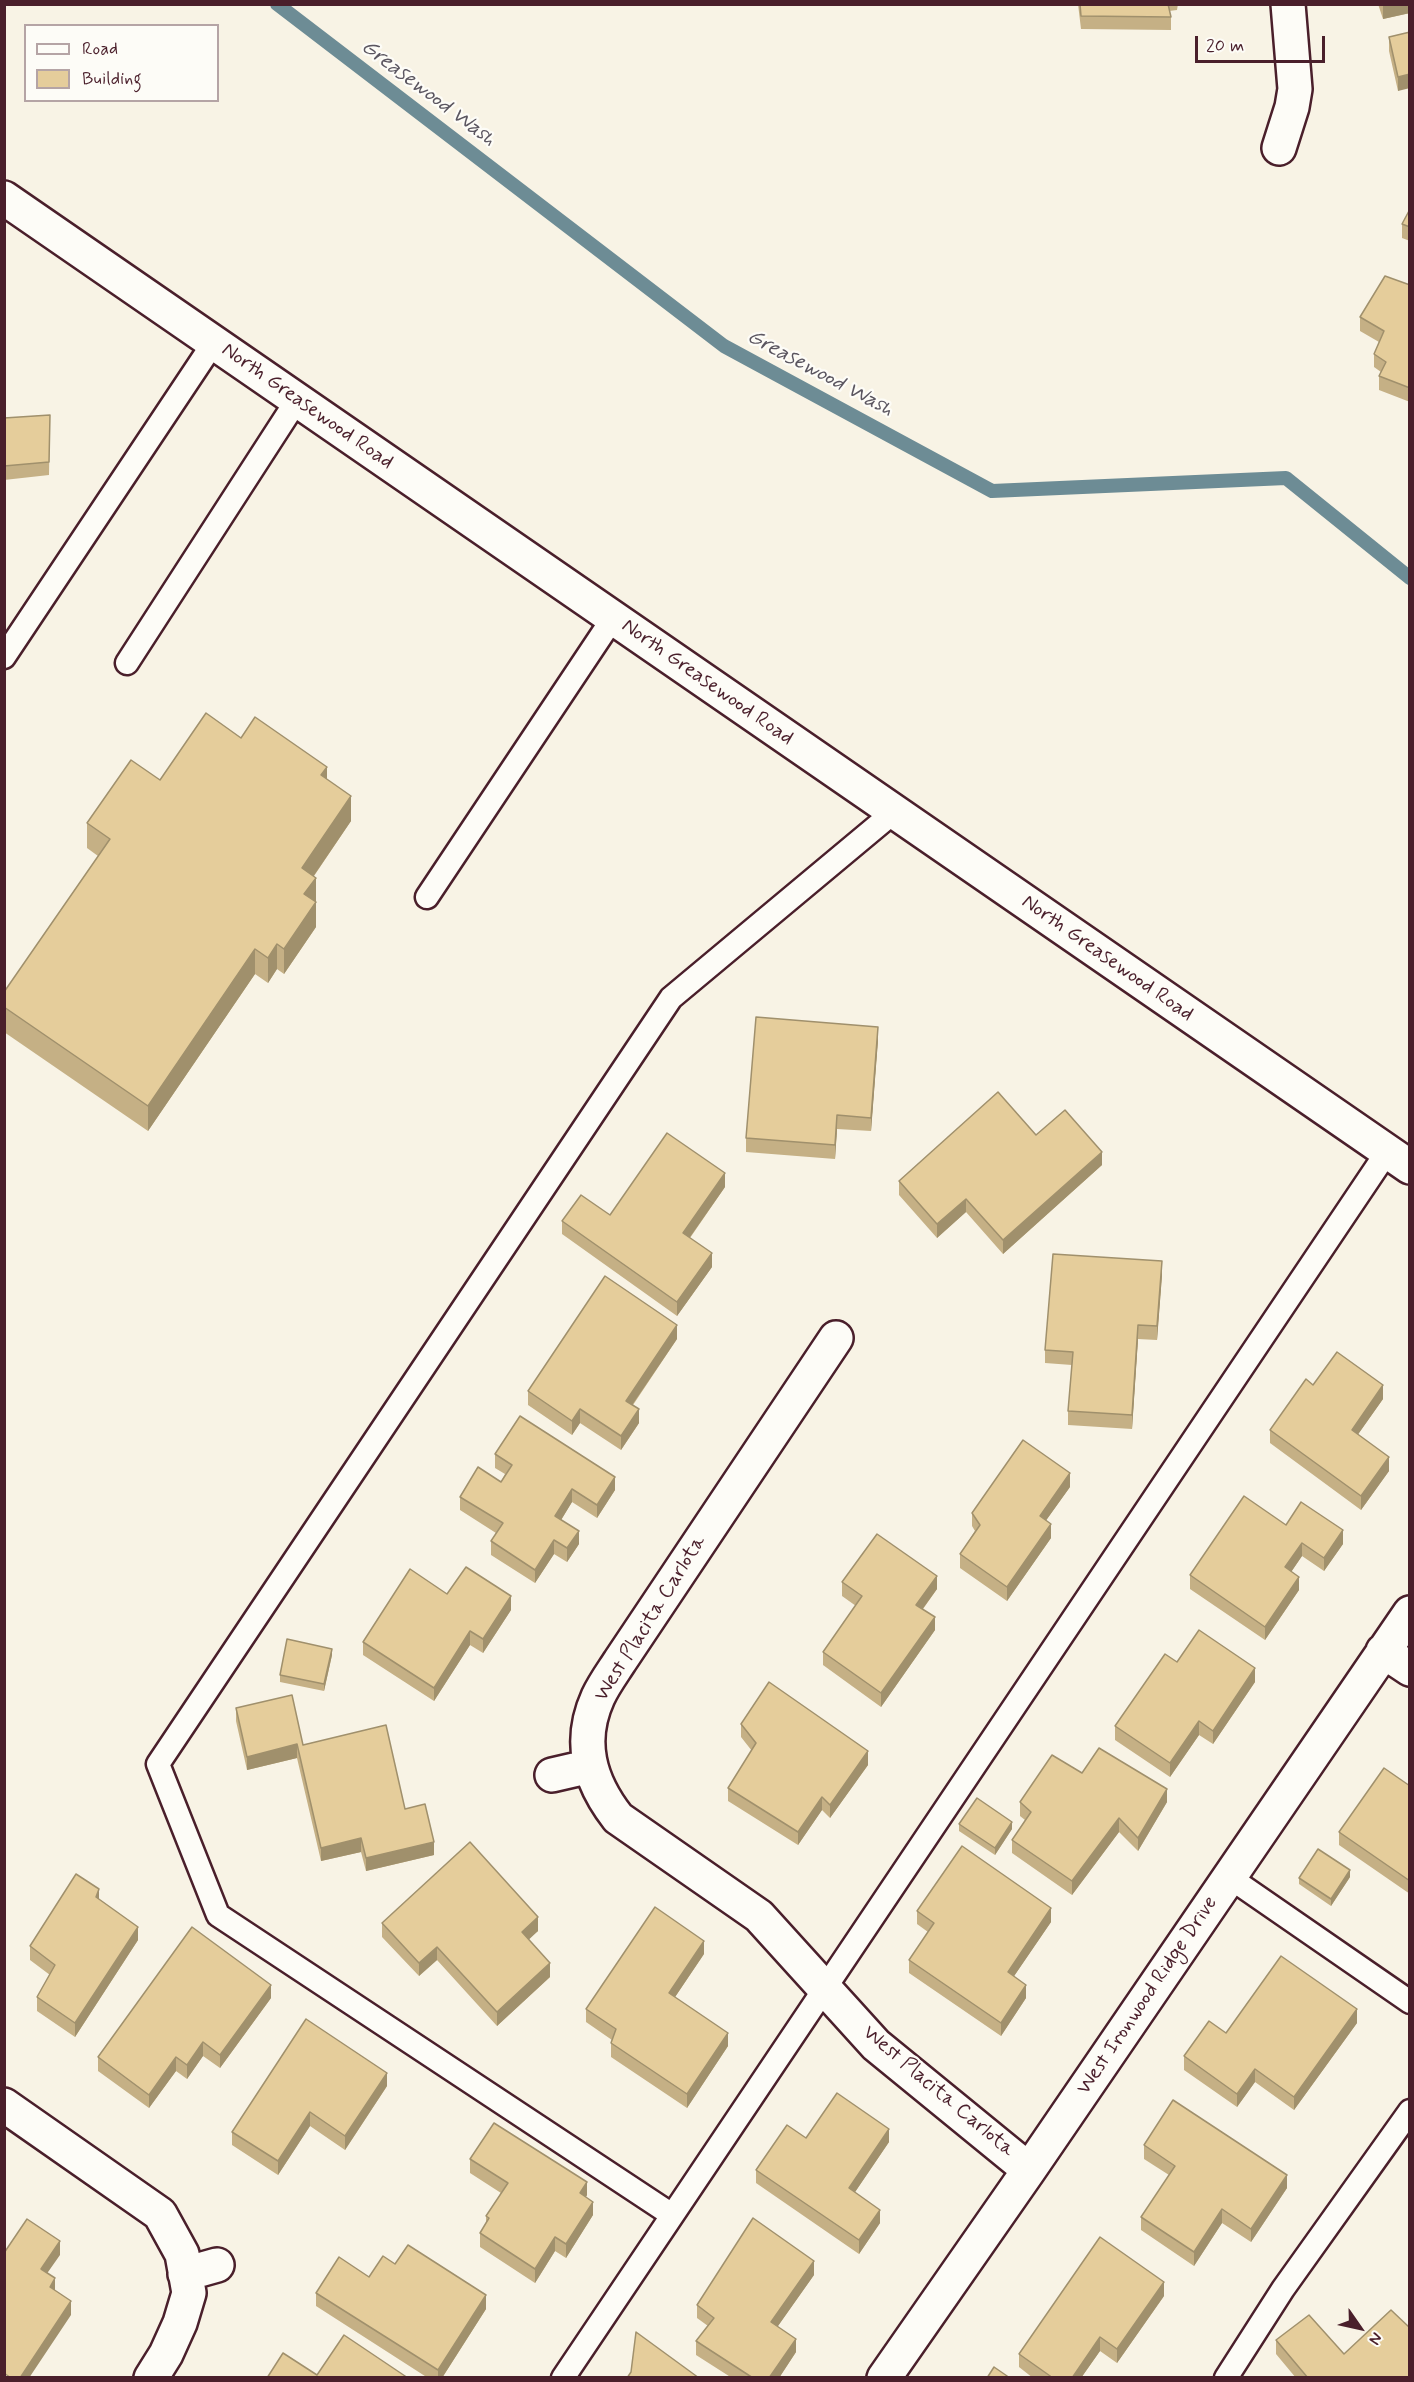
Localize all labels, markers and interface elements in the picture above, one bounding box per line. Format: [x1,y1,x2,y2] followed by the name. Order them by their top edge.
[24,24,219,102] legend
[1198,24,1328,62] scale bar
[1206,34,1244,58] text: 20 m
[355,35,501,153] water label: Greasewood Wash
[82,37,118,61] text: Road
[82,67,142,91] text: Building
[742,324,898,424] water label: Greasewood Wash
[216,338,398,476] street label: North Greasewood Road
[616,614,798,752] street label: North Greasewood Road
[1016,890,1198,1028] street label: North Greasewood Road
[590,1531,712,1707] street label: West Placita Carlota
[1072,1892,1224,2100] street label: West Ironwood Ridge Drive
[857,2021,1019,2163] street label: West Placita Carlota
[1330,2298,1390,2358] north arrow
[1364,2328,1387,2349] text: N

